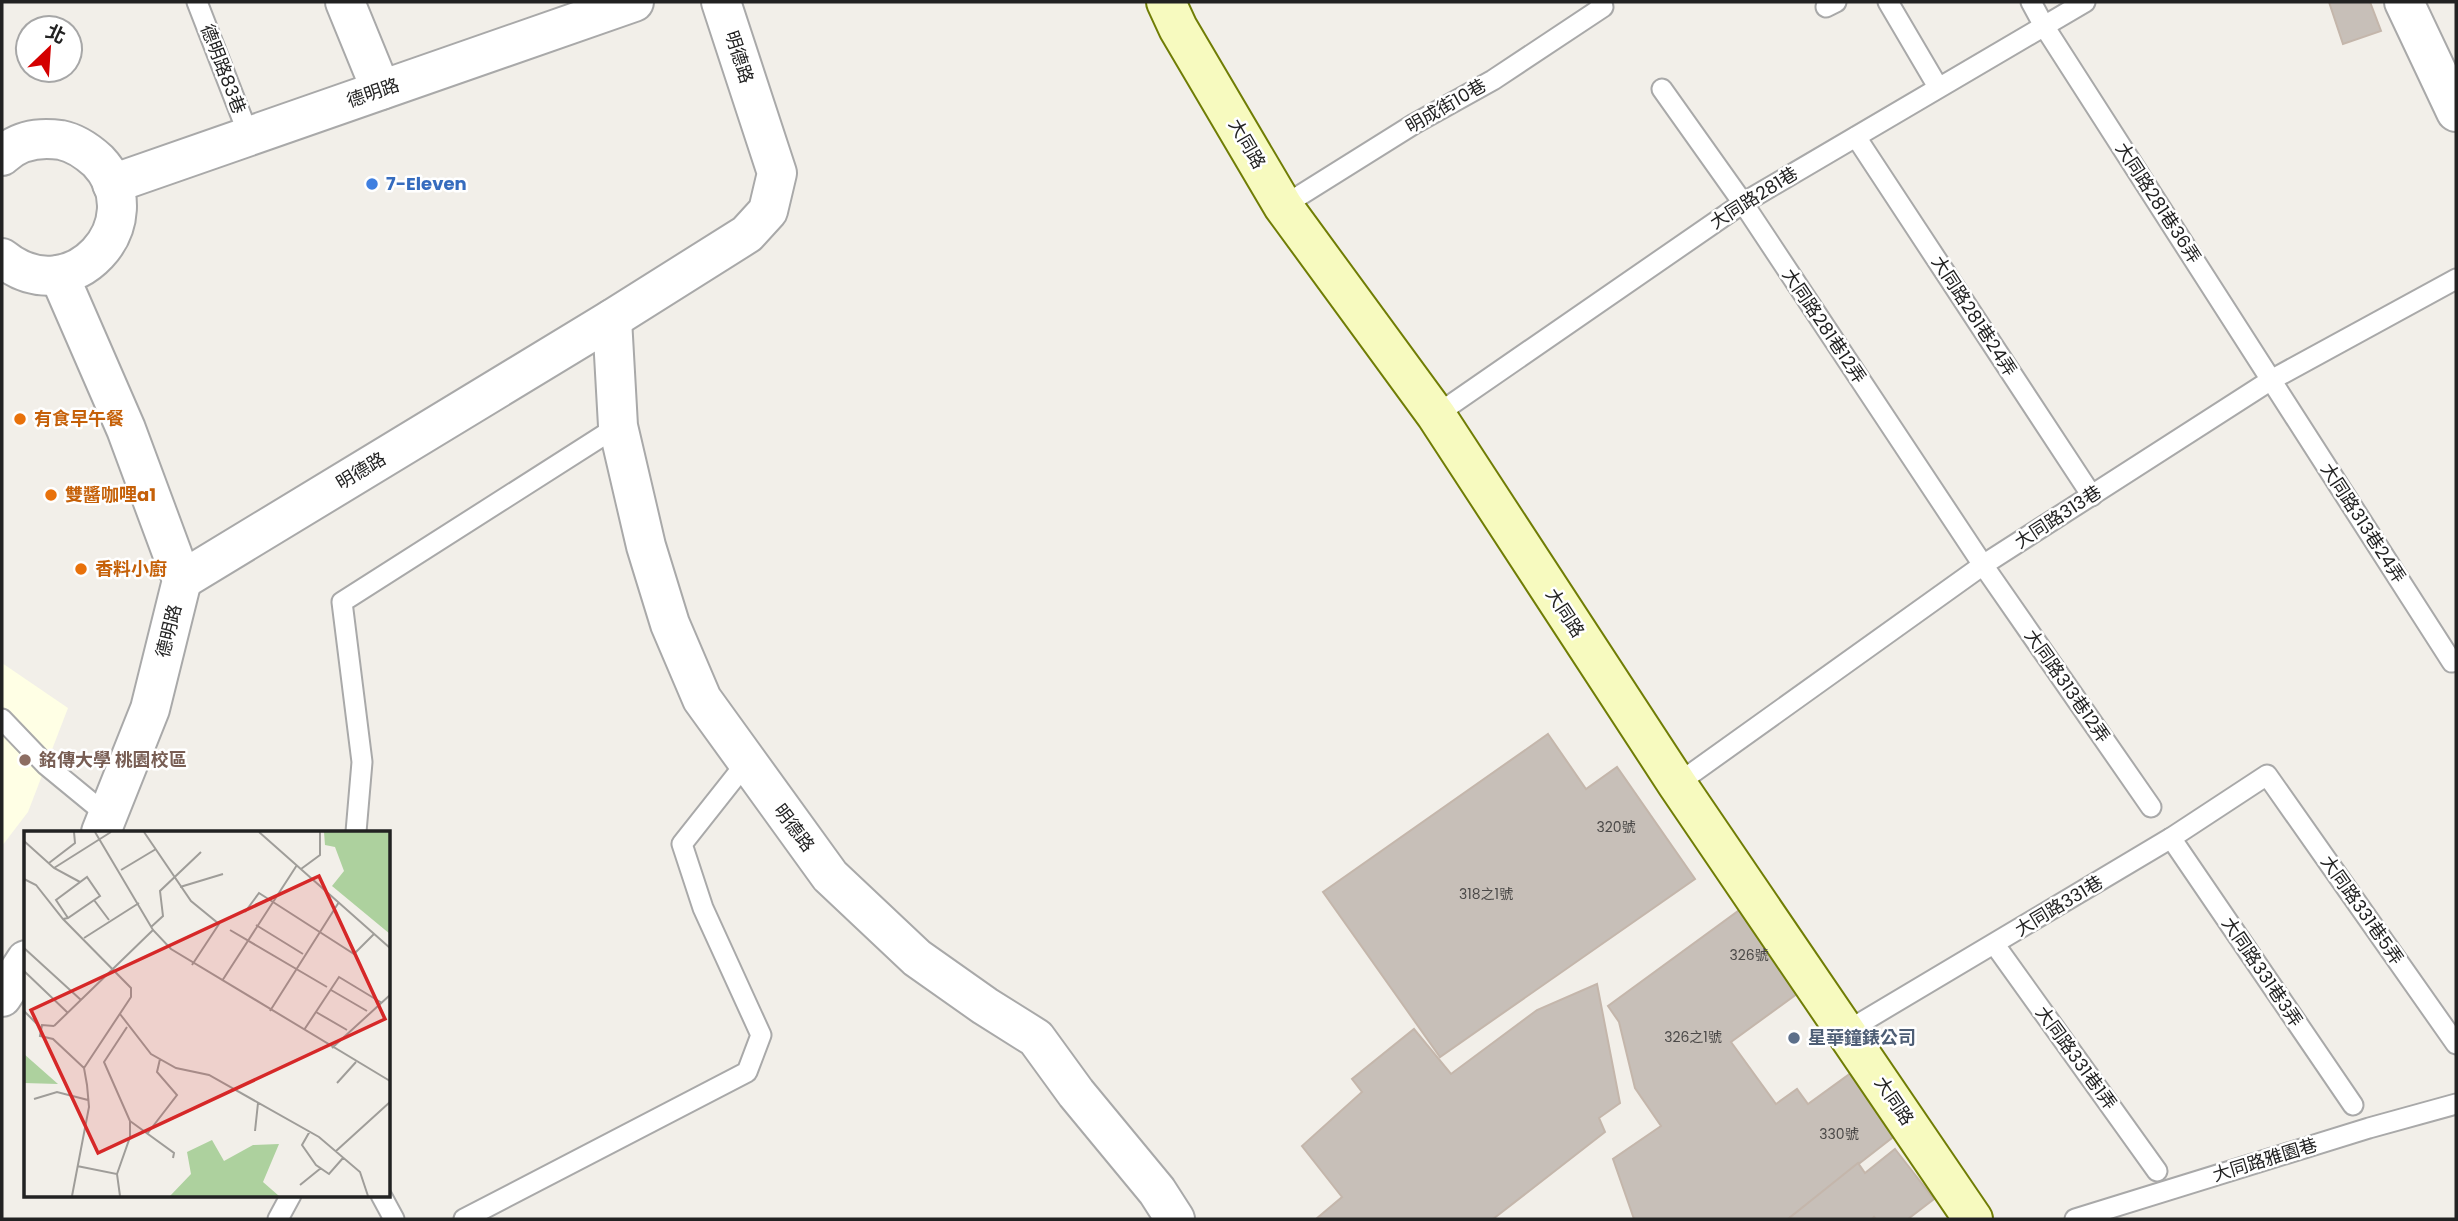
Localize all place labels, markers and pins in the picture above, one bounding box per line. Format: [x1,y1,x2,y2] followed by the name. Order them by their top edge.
[386,171,467,196] place label: 7-Eleven
[364,176,380,192] marker: 7-Eleven
[34,406,124,431] place label: 有食早午餐
[12,411,28,427] marker: 有食早午餐
[65,482,156,507] place label: 雙醬咖哩a1
[43,487,59,503] marker: 雙醬咖哩a1
[95,556,167,581] place label: 香料小廚
[73,561,89,577] marker: 香料小廚
[39,747,187,772] place label: 銘傳大學 桃園校區
[17,752,33,768] marker: 銘傳大學 桃園校區
[1808,1025,1916,1050] place label: 星華鐘錶公司
[1786,1030,1802,1046] marker: 星華鐘錶公司

